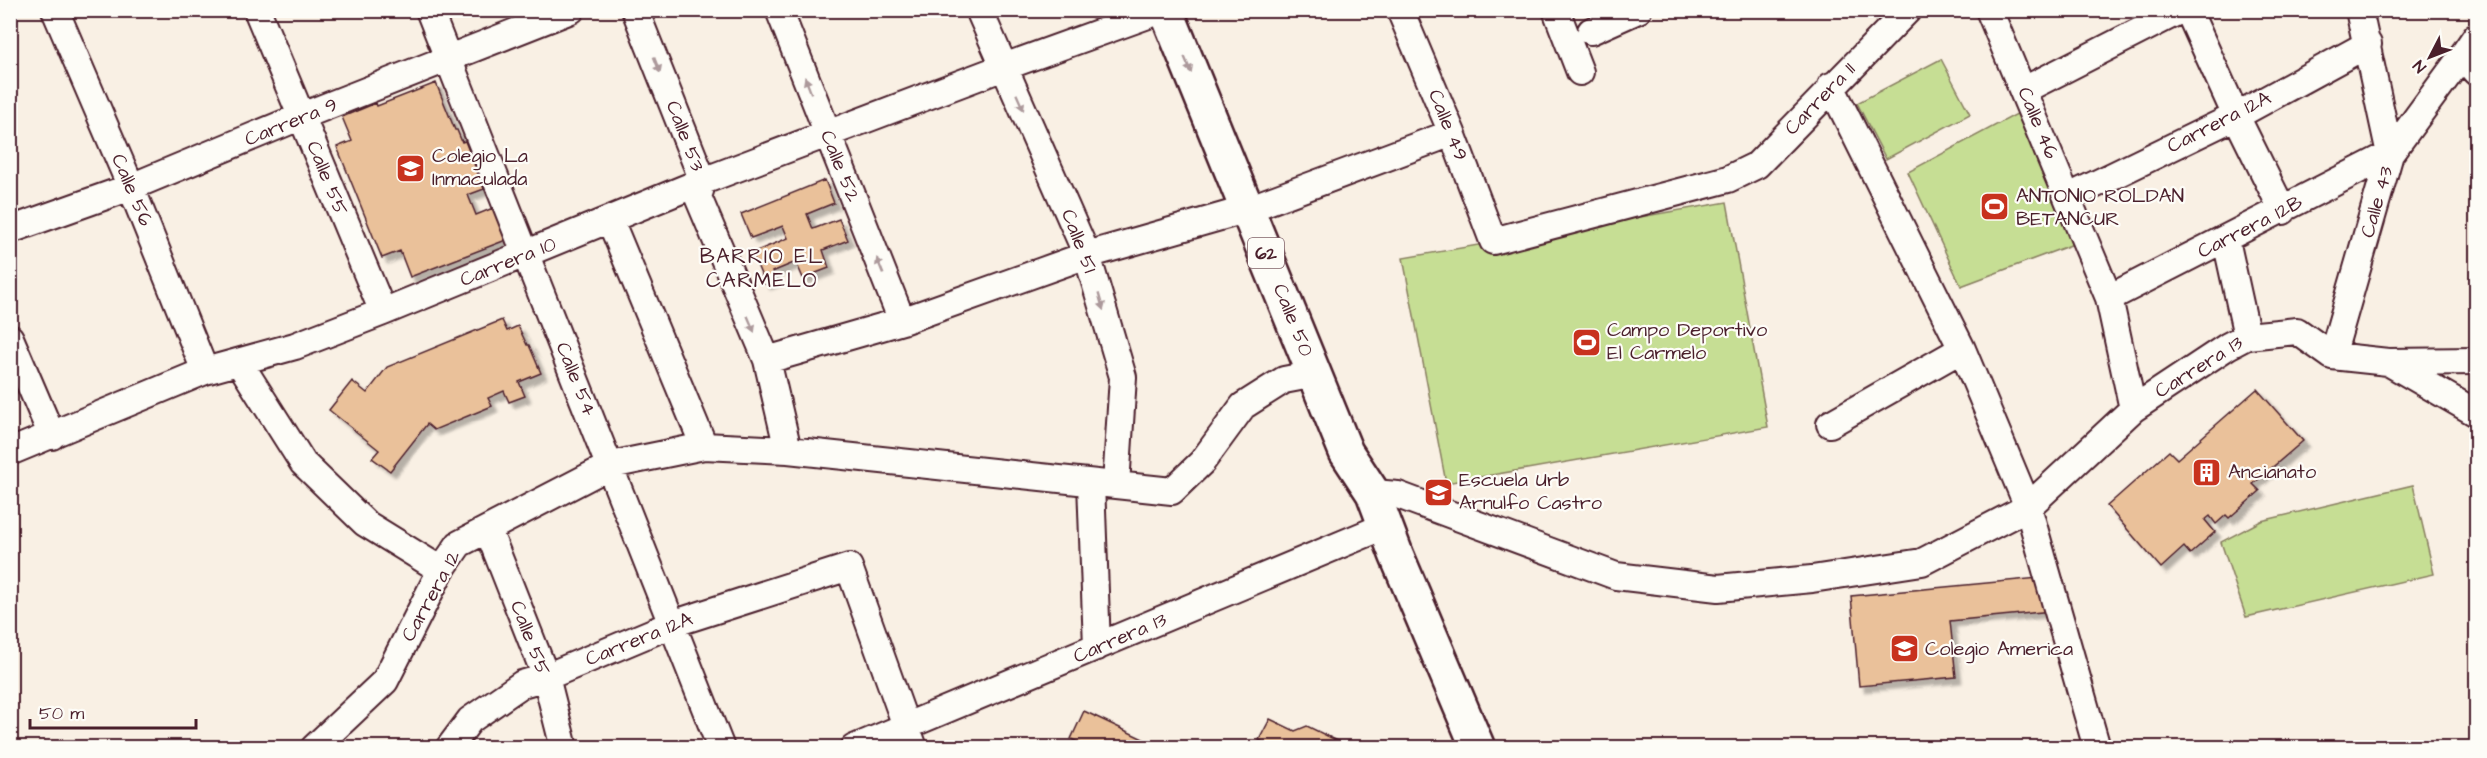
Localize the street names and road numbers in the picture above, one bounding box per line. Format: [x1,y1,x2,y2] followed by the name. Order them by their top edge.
[1778,56,1862,142] street label: Carrera 11
[2010,83,2066,164] street label: Calle 46
[2162,84,2276,160] street label: Carrera 12A
[1421,85,1475,165] street label: Calle 49
[240,91,342,153] street label: Carrera 9
[659,97,711,175] street label: Calle 53
[813,126,867,207] street label: Calle 52
[299,137,355,219] street label: Calle 55
[104,149,160,231] street label: Calle 56
[2353,163,2401,241] street label: Calle 43
[2193,188,2307,266] street label: Carrera 12B
[1054,205,1104,277] street label: Calle 51
[456,230,561,294] street label: Carrera 10
[1248,238,1284,268] road number: 62
[1266,279,1320,361] street label: Calle 50
[2150,329,2248,405] street label: Carrera 13
[549,338,604,420] street label: Calle 54
[394,545,468,647] street label: Carrera 12
[503,597,557,679] street label: Calle 55
[581,605,697,673] street label: Carrera 12A
[1069,606,1171,670] street label: Carrera 13

